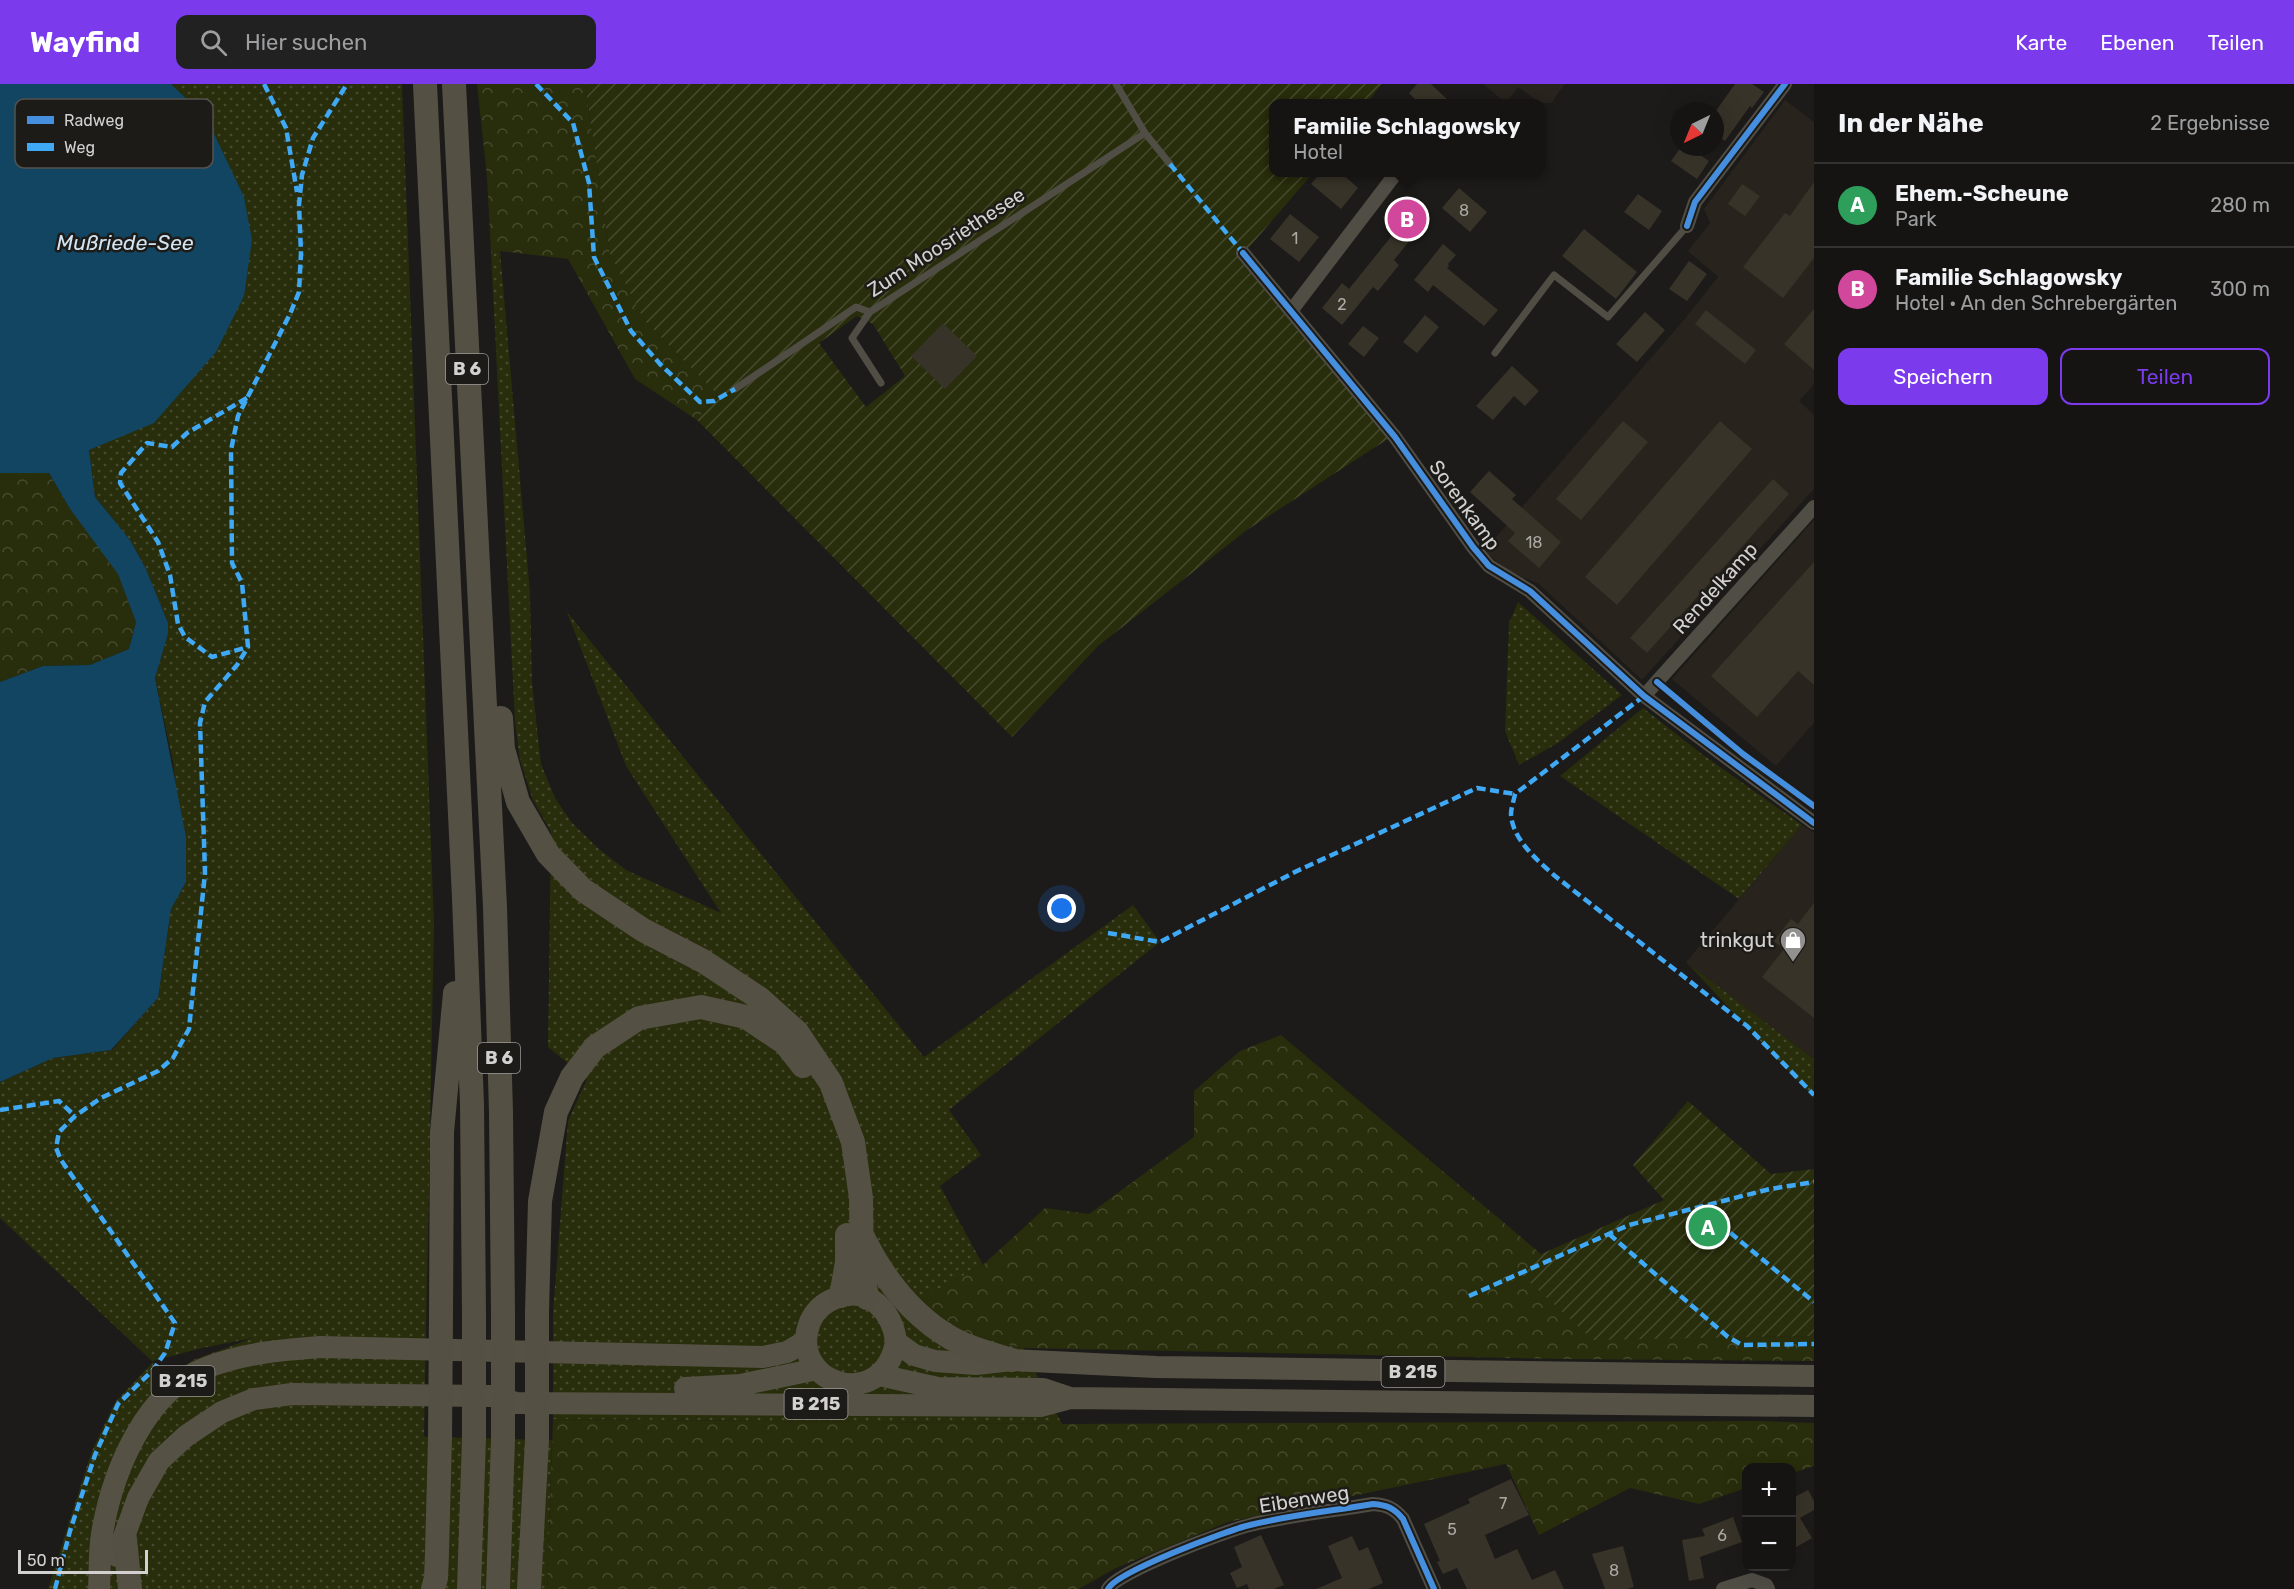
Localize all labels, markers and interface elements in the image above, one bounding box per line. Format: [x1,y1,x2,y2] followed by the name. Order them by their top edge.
[176,15,596,69] search box
[30,26,140,59] text: Wayfind
[197,26,230,59] icon: search
[245,29,367,56] text: Hier suchen
[2015,30,2067,55] text: Karte
[2100,30,2174,55] text: Ebenen
[2207,30,2264,55] text: Teilen
[15,99,213,168] legend
[1269,99,1545,177] popup
[1670,102,1724,156] north arrow
[1838,108,1984,139] text: In der Nähe
[64,111,124,130] text: Radweg
[2150,111,2270,135] text: 2 Ergebnisse
[1293,113,1521,140] text: Familie Schlagowsky
[64,138,95,157] text: Weg
[1293,140,1343,164] text: Hotel
[1895,180,2069,207] text: Ehem.-Scheune
[863,182,1029,302] street label: Zum Moosriethesee
[1850,193,1865,217] text: A
[2210,193,2270,217] text: 280 m
[1388,196,1426,242] pin: B
[1459,201,1469,220] house number: 8
[1895,207,1937,231] text: Park
[1292,229,1298,248] house number: 1
[56,230,194,255] water label: Mußriede-See
[1895,264,2122,291] text: Familie Schlagowsky
[1850,277,1865,301] text: B
[2210,277,2270,301] text: 300 m
[1895,291,2177,315] text: Hotel · An den Schrebergärten
[1337,295,1347,314] house number: 2
[1838,348,2048,405] button: Speichern
[2060,348,2270,405] button: Teilen
[446,354,488,384] road number: B 6
[1424,455,1506,555] street label: Sorenkamp
[1525,533,1543,552] house number: 18
[1668,537,1762,639] street label: Rendelkamp
[1047,894,1076,923] your location
[1778,925,1808,963] shop icon: trinkgut
[1700,928,1774,952] place label: trinkgut
[478,1043,520,1073] road number: B 6
[1688,1204,1728,1250] pin: A
[1382,1357,1444,1387] road number: B 215
[152,1366,214,1396] road number: B 215
[784,1389,848,1419] road number: B 215
[1742,1463,1796,1571] map controls
[1742,1463,1796,1517] button: +
[1257,1480,1351,1518] street label: Eibenweg
[1499,1494,1507,1513] house number: 7
[1742,1517,1796,1571] button: −
[1447,1520,1457,1539] house number: 5
[1717,1526,1727,1545] house number: 6
[18,1547,148,1574] scale bar
[27,1551,65,1570] text: 50 m
[1609,1561,1619,1580] house number: 8

